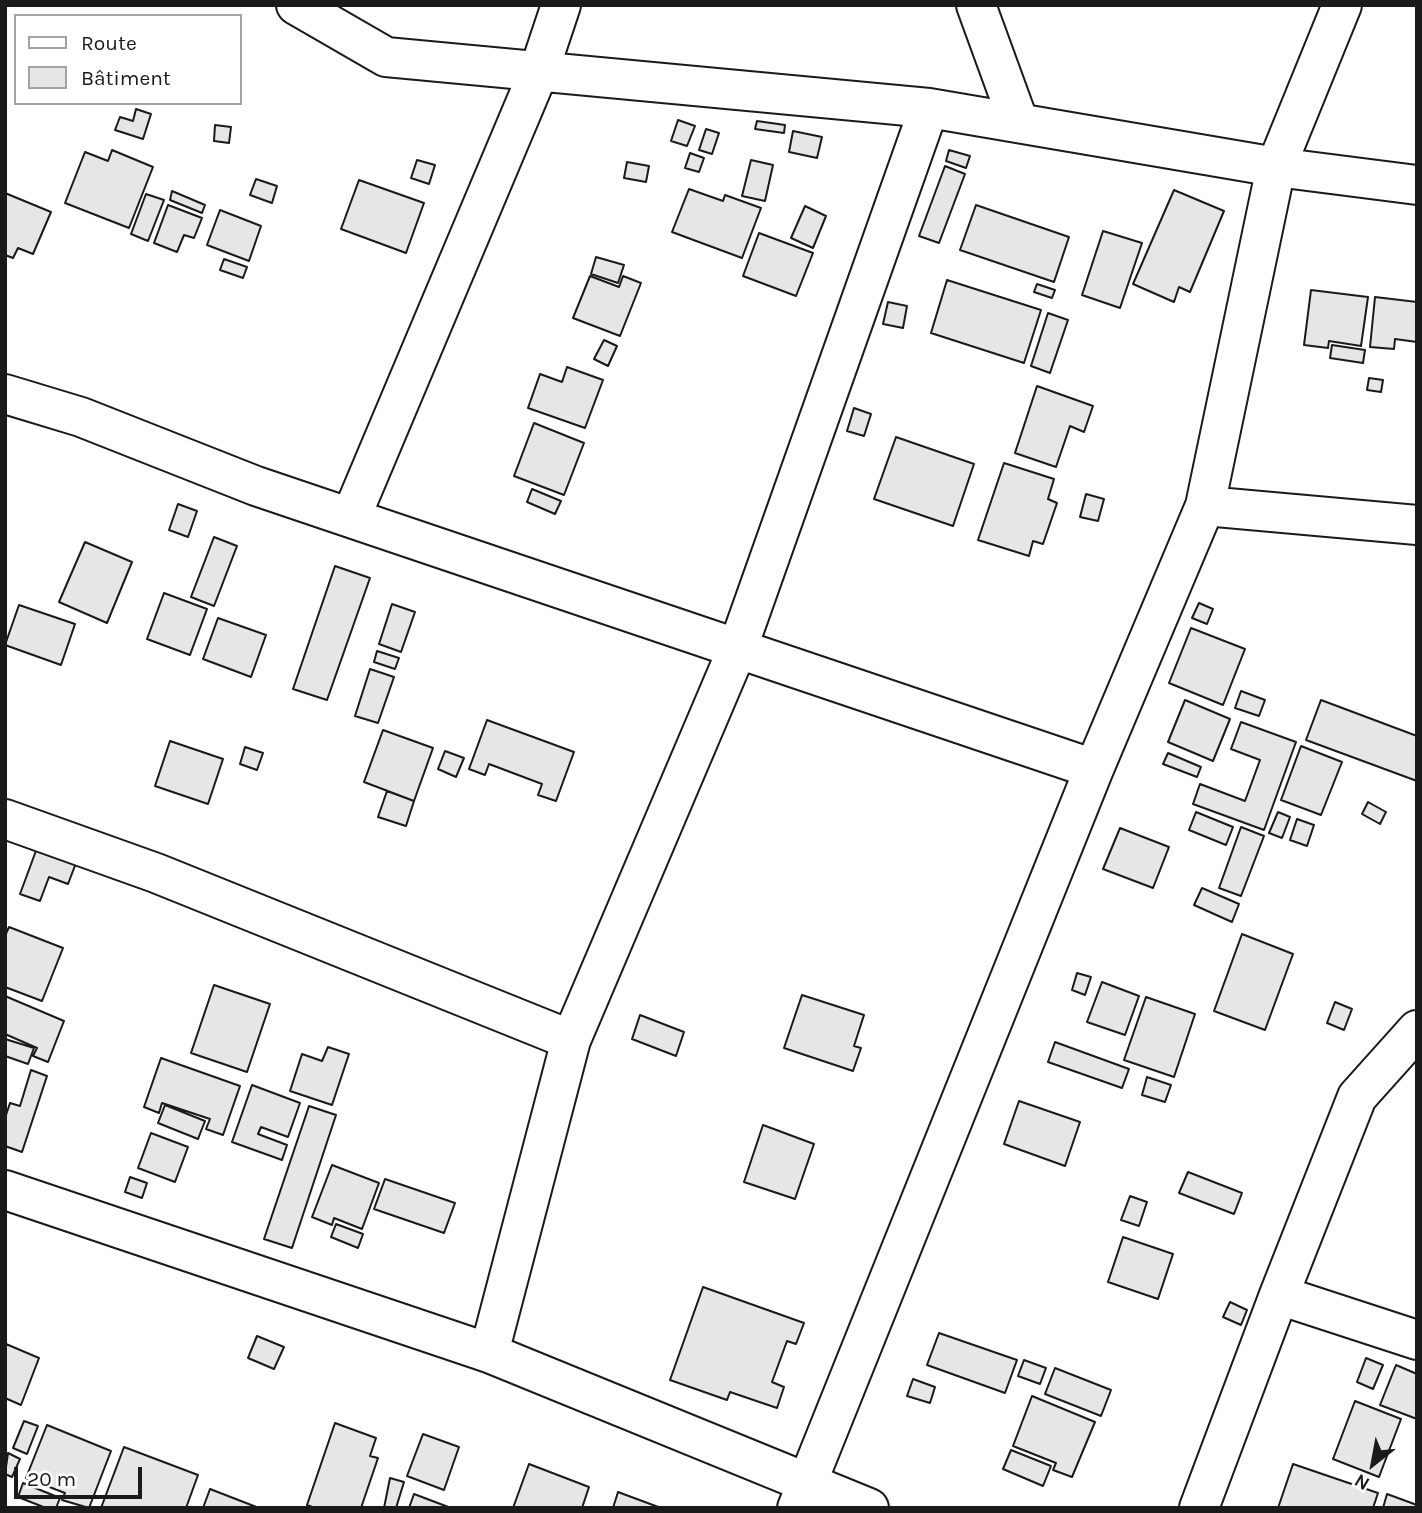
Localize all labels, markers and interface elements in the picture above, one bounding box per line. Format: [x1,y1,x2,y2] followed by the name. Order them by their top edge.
[14,14,242,105] legend
[81,31,137,55] text: Route
[81,66,171,90] text: Bâtiment
[1338,1429,1408,1499] north arrow
[18,1454,145,1498] scale bar
[27,1467,76,1491] text: 20 m
[1351,1469,1374,1495] text: N

